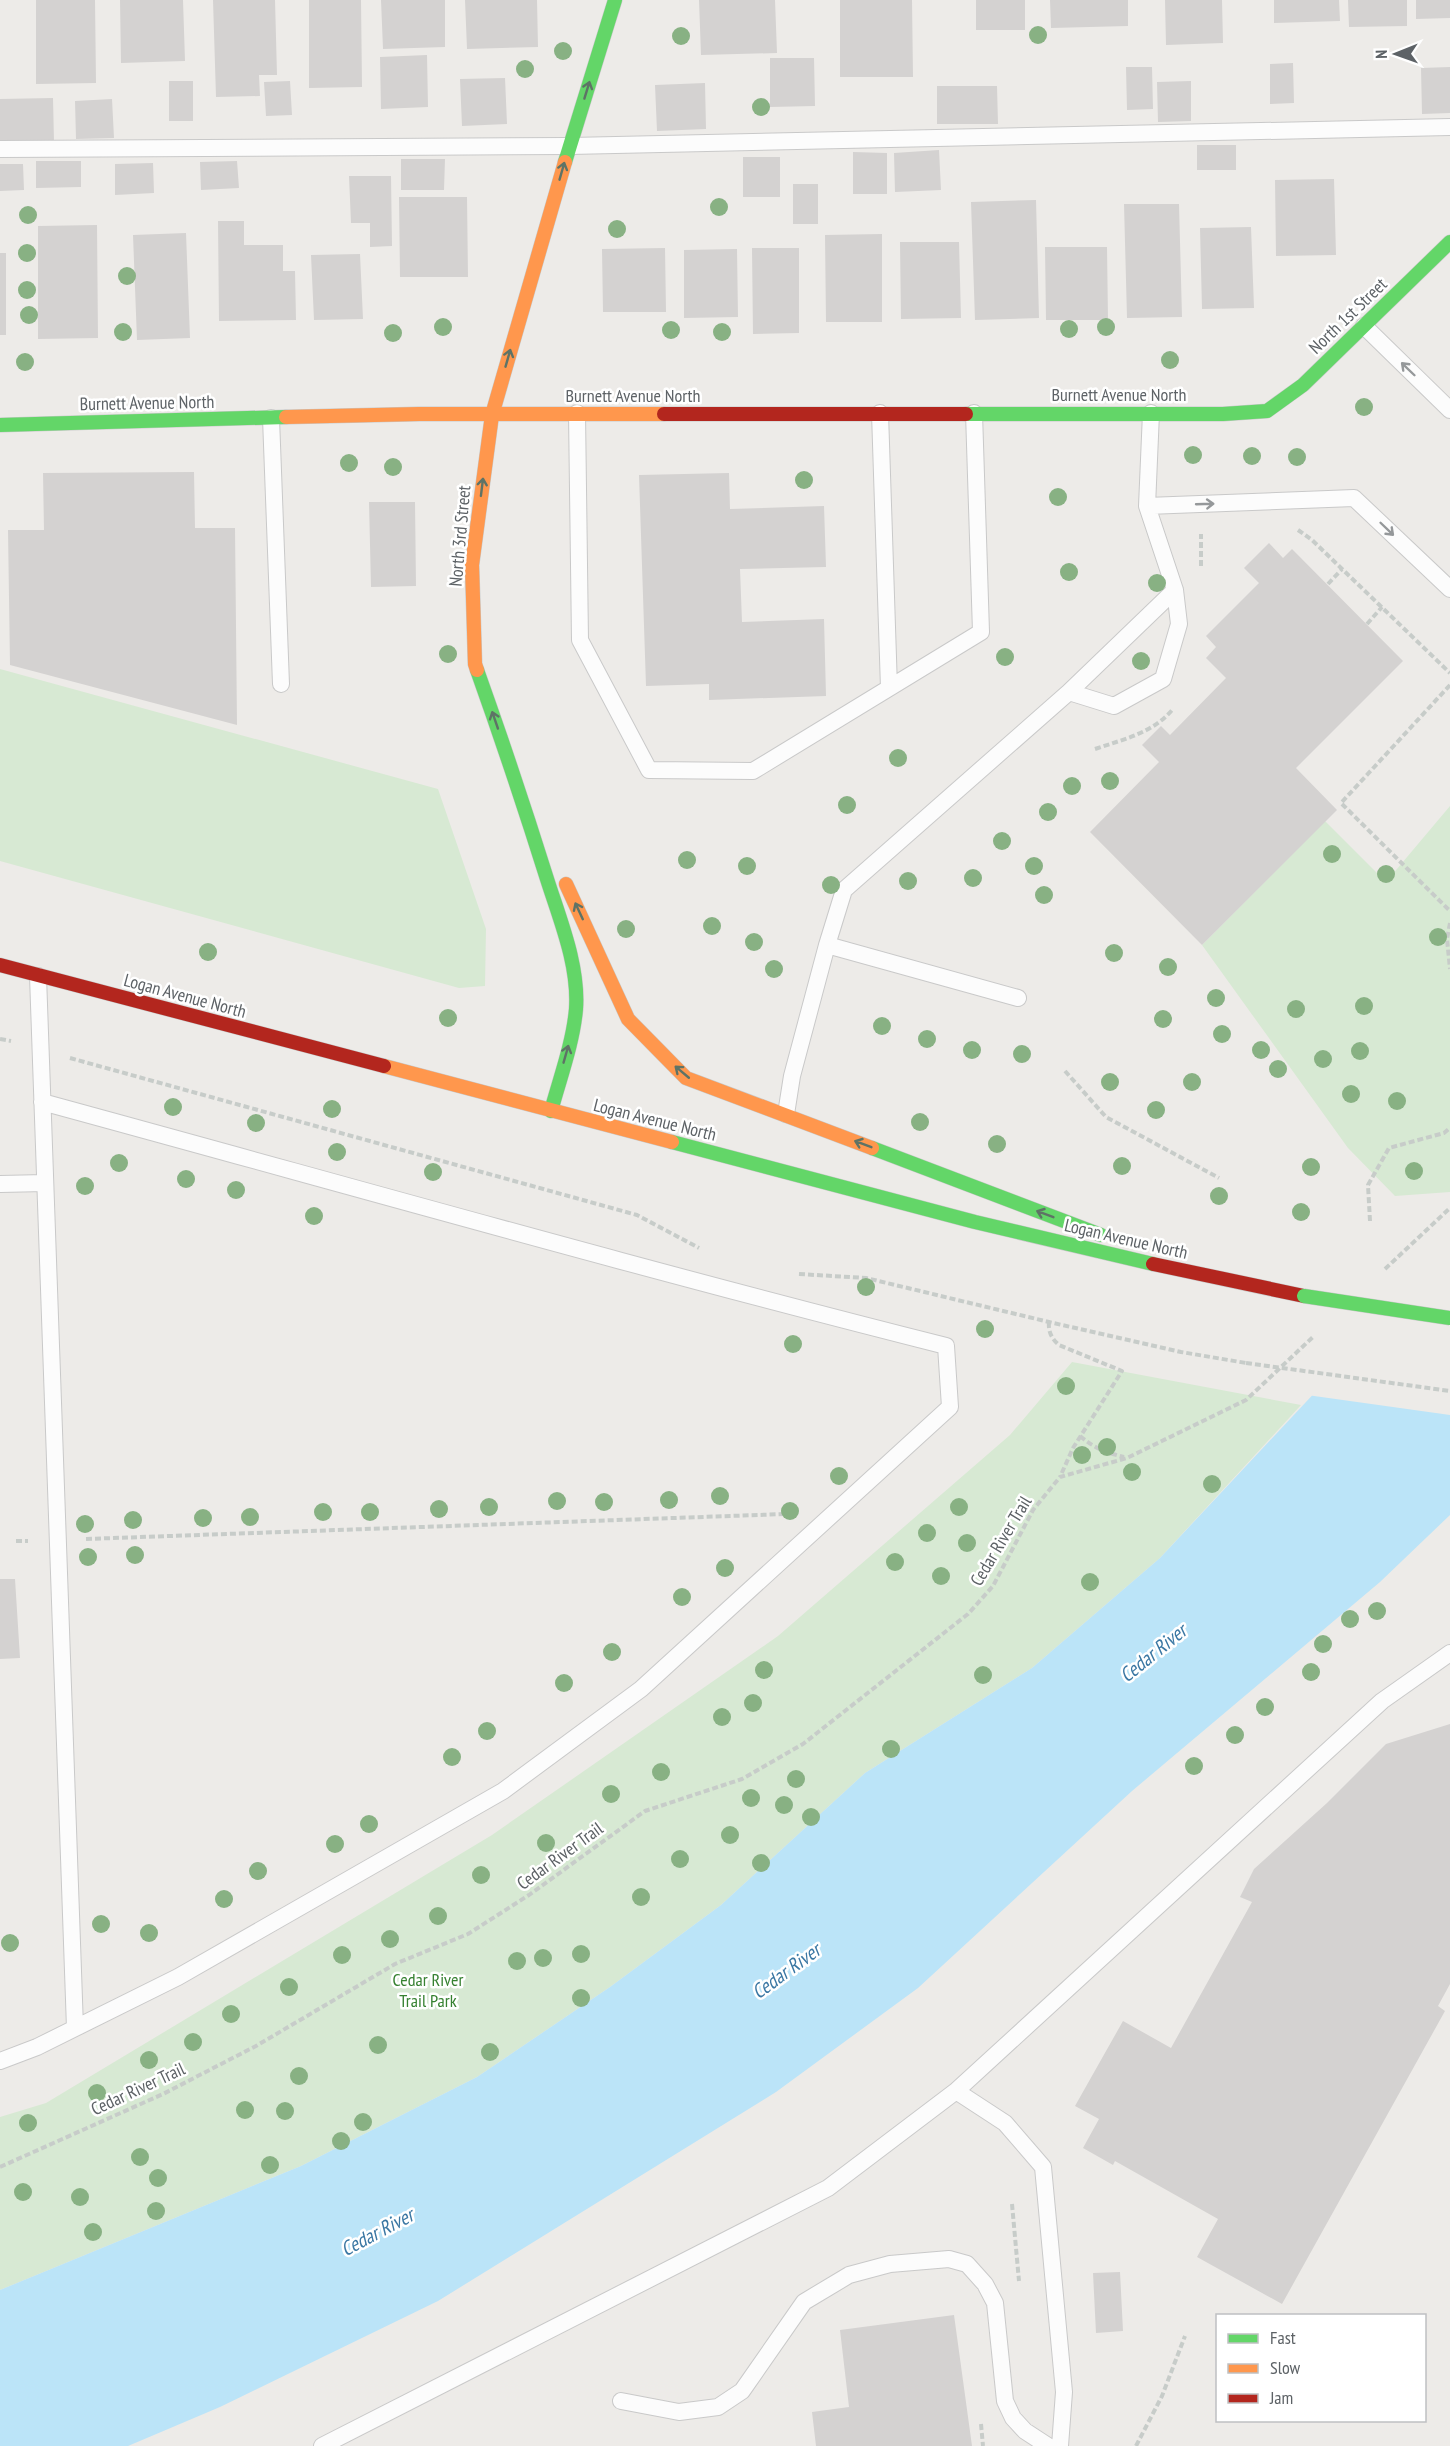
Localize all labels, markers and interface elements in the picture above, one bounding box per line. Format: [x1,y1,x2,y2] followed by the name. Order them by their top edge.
[1366,24,1426,84] north arrow
[1371,50,1391,59] text: N
[582,81,593,100] one-way arrow
[557,162,568,181] one-way arrow
[1304,273,1392,359] street label: North 1st Street
[502,349,514,368] one-way arrow
[1401,362,1416,376] one-way arrow
[1052,383,1186,406] street label: Burnett Avenue North
[566,384,700,407] street label: Burnett Avenue North
[79,390,215,415] street label: Burnett Avenue North
[477,478,488,498] one-way arrow
[444,484,475,587] street label: North 3rd Street
[1194,498,1214,509] one-way arrow
[1380,522,1395,536] one-way arrow
[488,711,499,730] one-way arrow
[573,902,584,920] one-way arrow
[121,968,249,1023] street label: Logan Avenue North
[561,1045,573,1064] one-way arrow
[675,1066,691,1080] one-way arrow
[591,1093,719,1146] street label: Logan Avenue North
[854,1138,873,1149] one-way arrow
[1036,1208,1055,1219] one-way arrow
[1062,1213,1190,1264] street label: Logan Avenue North
[965,1491,1037,1590] street label: Cedar River Trail
[1114,1617,1194,1688] water label: Cedar River
[512,1816,608,1895] street label: Cedar River Trail
[747,1936,828,2005] water label: Cedar River
[393,1968,463,2012] park label: Cedar River Trail Park
[87,2056,189,2120] street label: Cedar River Trail
[336,2201,420,2262] water label: Cedar River
[1216,2314,1426,2422] legend
[1270,2326,1296,2349] text: Fast
[1270,2356,1301,2379] text: Slow
[1269,2386,1293,2409] text: Jam

